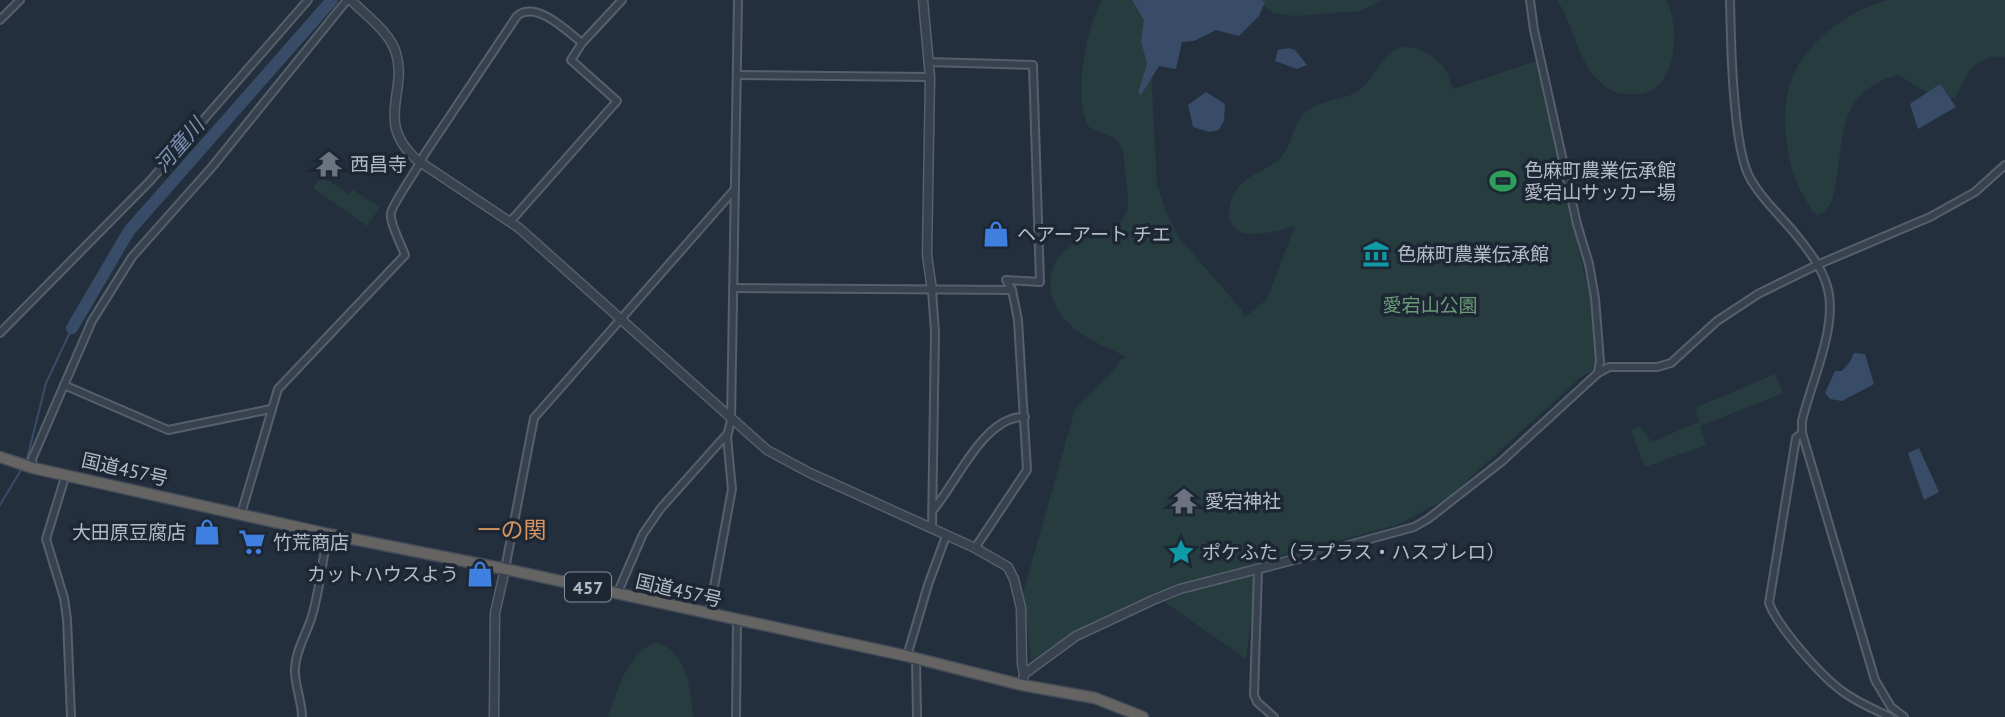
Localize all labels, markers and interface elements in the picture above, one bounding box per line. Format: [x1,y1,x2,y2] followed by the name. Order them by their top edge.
[148,111,211,178] water label: 河童川
[314,149,344,179] temple icon: 西昌寺
[350,152,407,176] place label: 西昌寺
[1524,158,1676,204] place label: 色麻町農業伝承館 愛宕山サッカー場
[1488,166,1518,196] sports icon: 色麻町農業伝承館 愛宕山サッカー場
[981,219,1011,249] shop icon: ヘアーアート チエ
[1017,222,1171,246] place label: ヘアーアート チエ
[1361,239,1391,269] museum icon: 色麻町農業伝承館
[1397,242,1549,266] place label: 色麻町農業伝承館
[1382,293,1478,317] park label: 愛宕山公園
[79,447,171,491] street label: 国道457号
[1169,486,1199,516] temple icon: 愛宕神社
[1205,489,1281,513] place label: 愛宕神社
[478,515,547,544] district label: 一の関
[192,517,222,547] shop icon: 大田原豆腐店
[72,520,186,544] place label: 大田原豆腐店
[237,527,267,557] supermarket icon: 竹荒商店
[273,530,349,554] place label: 竹荒商店
[1166,537,1196,567] place icon: ポケふた（ラプラス・ハスブレロ）
[1202,540,1506,564] place label: ポケふた（ラプラス・ハスブレロ）
[465,559,495,589] shop icon: カットハウスよう
[307,562,459,586] place label: カットハウスよう
[633,568,725,612] street label: 国道457号
[565,572,611,602] road number: 457

